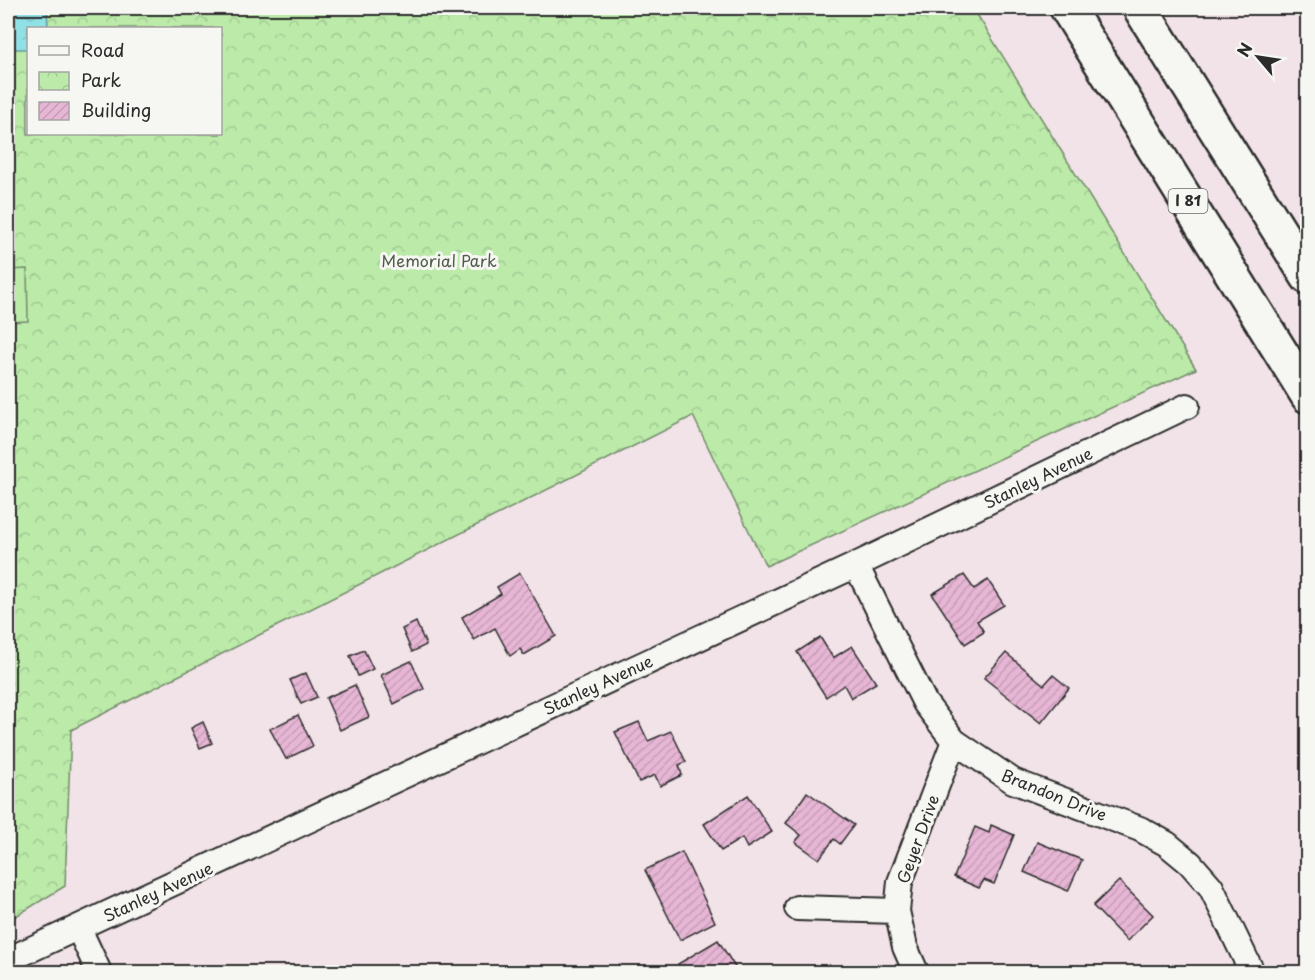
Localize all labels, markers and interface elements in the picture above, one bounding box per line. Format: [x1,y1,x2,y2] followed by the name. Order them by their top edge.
[27,27,222,135] legend
[1228,27,1288,87] north arrow
[81,36,125,63] text: Road
[1230,38,1258,61] text: N
[81,66,121,93] text: Park
[81,96,151,123] text: Building
[1168,189,1208,213] road number: I 81
[381,248,497,272] park label: Memorial Park
[979,440,1096,514] street label: Stanley Avenue
[539,648,657,720] street label: Stanley Avenue
[998,762,1111,826] street label: Brandon Drive
[890,791,944,886] street label: Geyer Drive
[99,855,217,927] street label: Stanley Avenue

